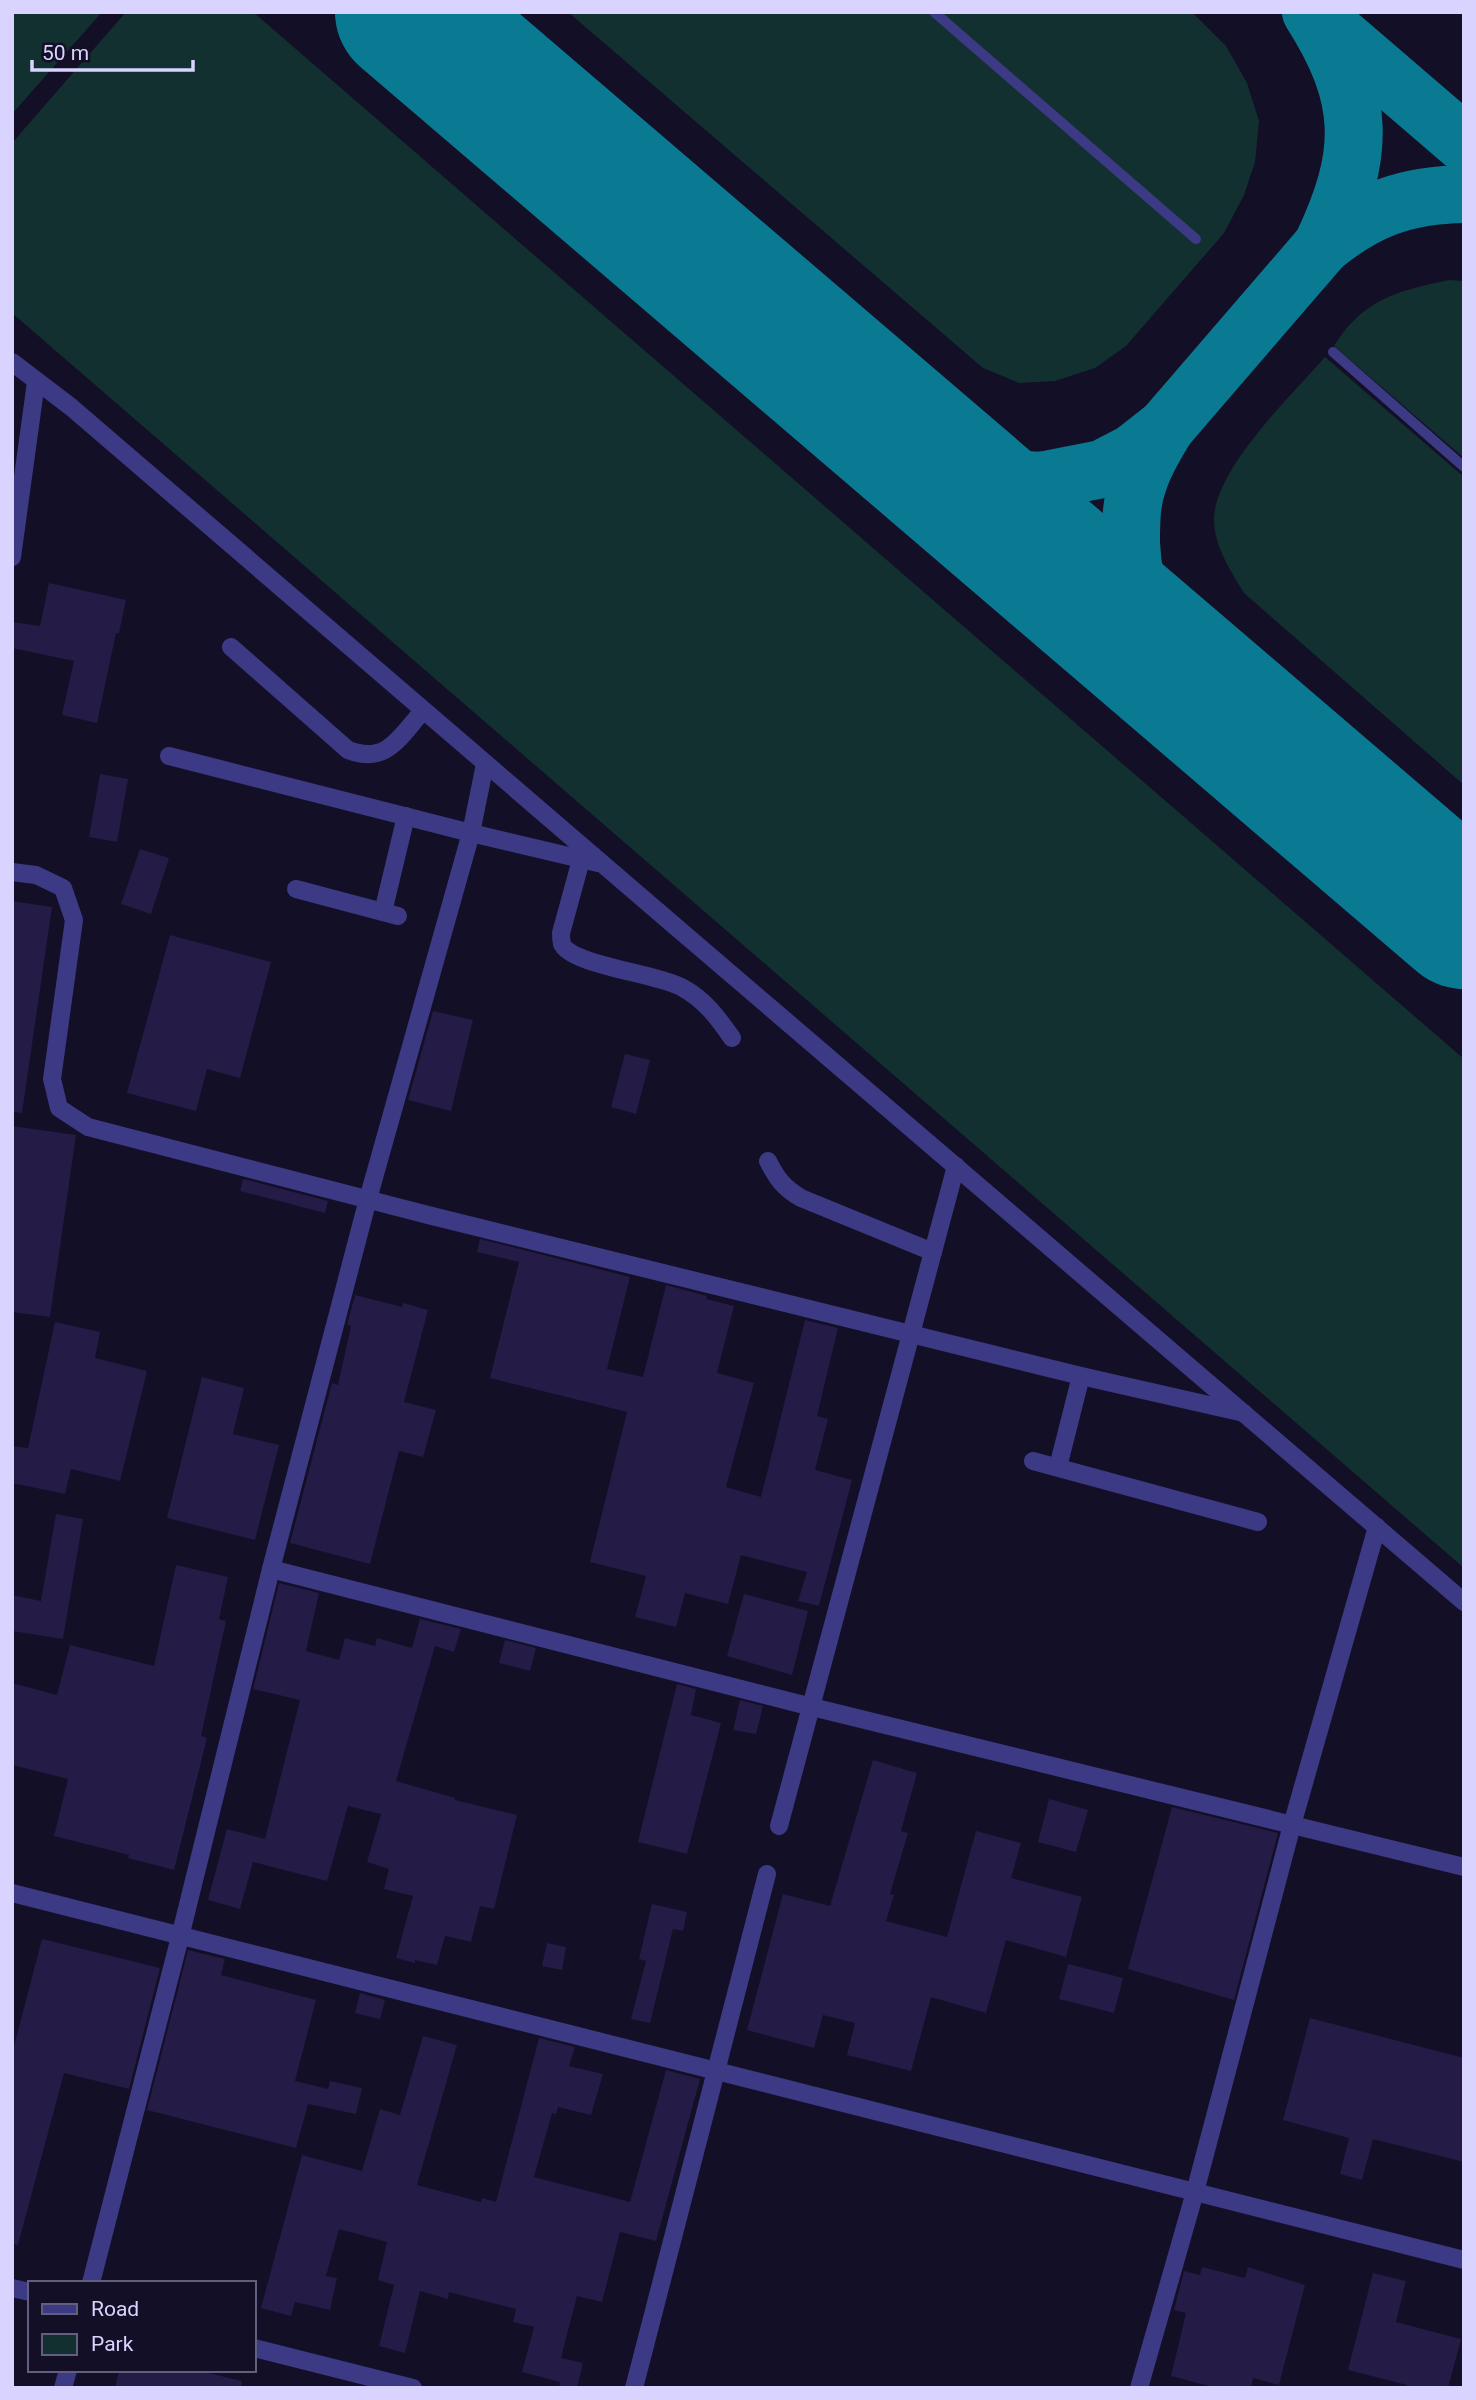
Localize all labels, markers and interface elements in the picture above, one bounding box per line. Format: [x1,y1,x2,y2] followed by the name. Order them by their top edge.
[32,28,192,72] scale bar
[42,41,89,65] text: 50 m
[28,2281,256,2372] legend
[91,2297,139,2321] text: Road
[91,2332,134,2356] text: Park

